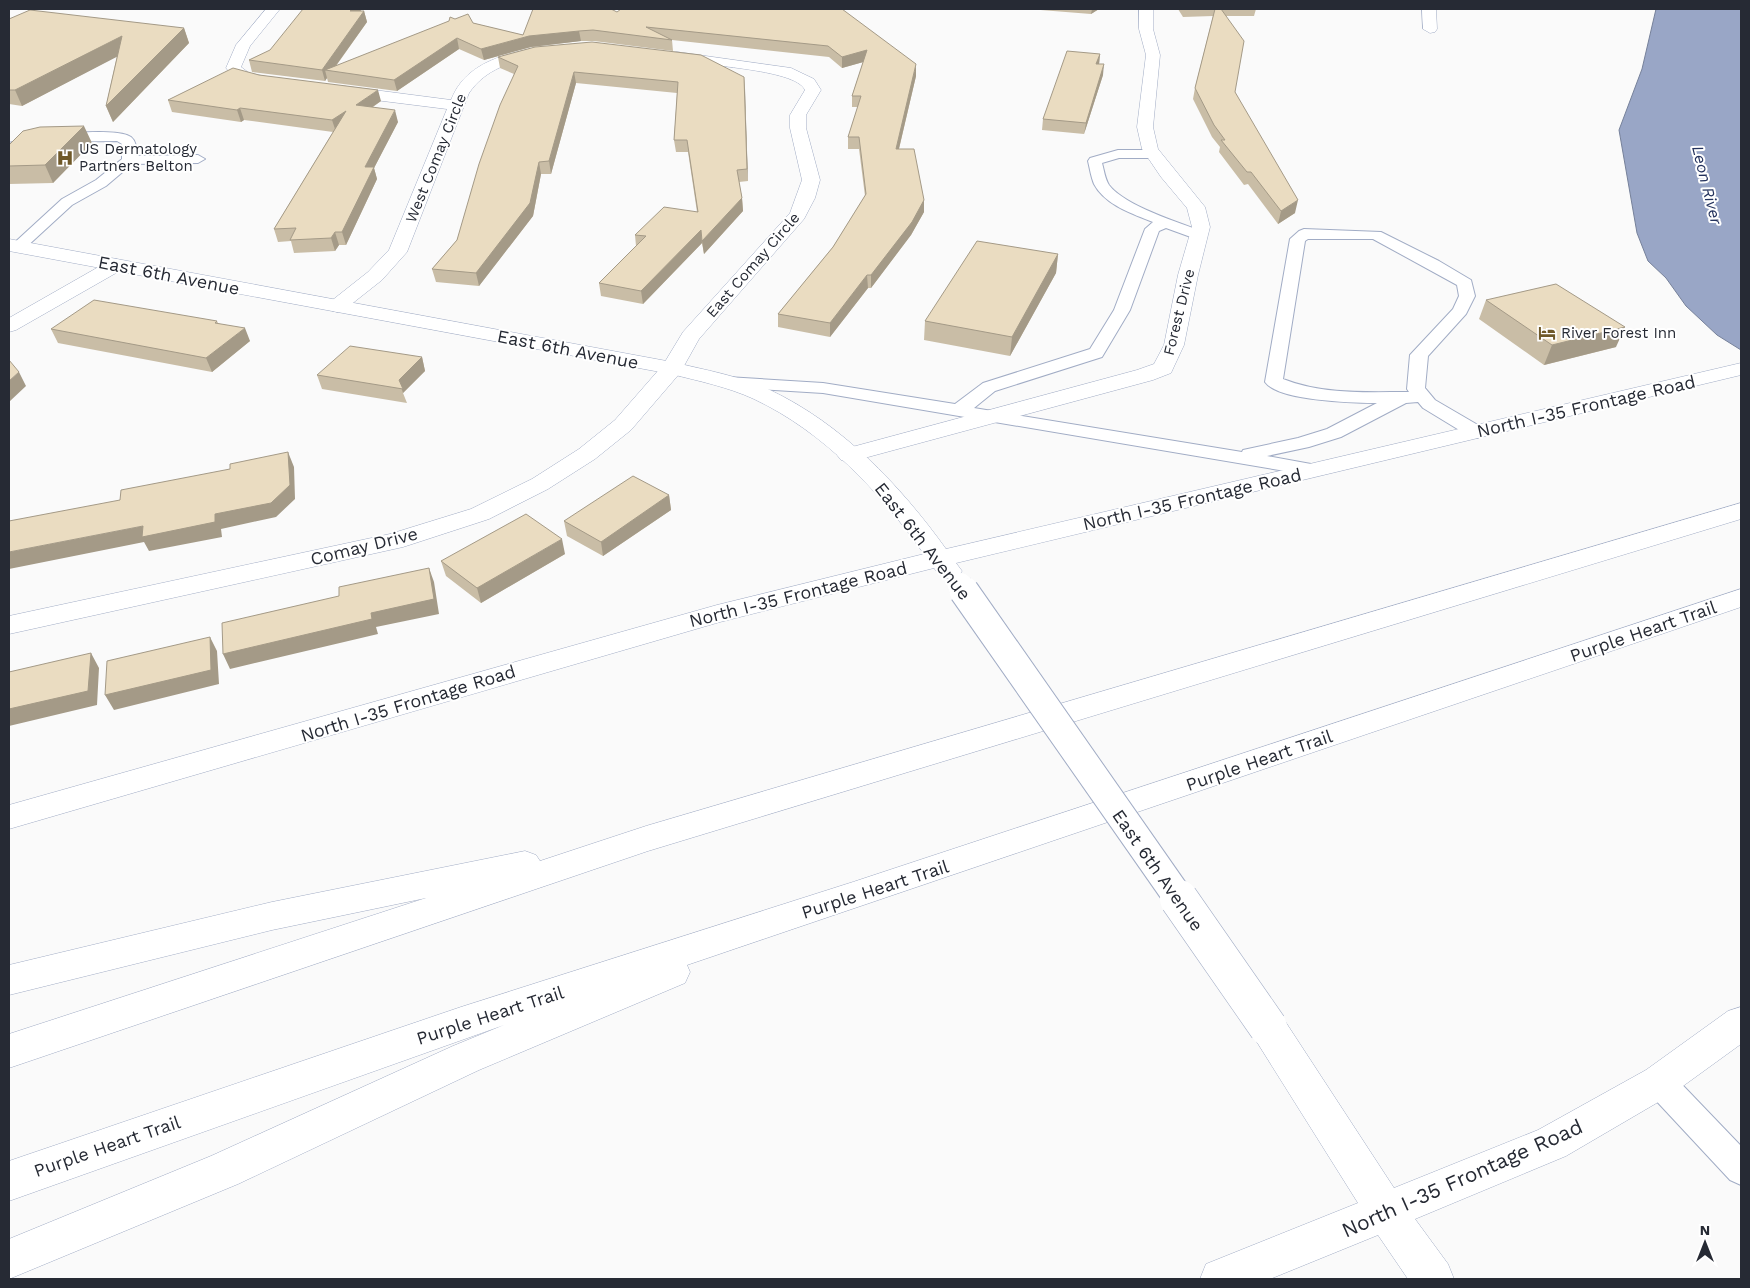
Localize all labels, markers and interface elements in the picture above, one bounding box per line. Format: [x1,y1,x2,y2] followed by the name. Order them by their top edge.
[402,91,470,225] street label: West Comay Circle
[79,140,197,175] place label: US Dermatology Partners Belton
[1688,144,1726,227] water label: Leon River
[55,148,75,168] hospital icon: US Dermatology Partners Belton
[702,209,804,321] street label: East Comay Circle
[97,251,241,299] street label: East 6th Avenue
[1160,267,1198,357] street label: Forest Drive
[1537,323,1557,343] hotel icon: River Forest Inn
[1561,324,1676,342] place label: River Forest Inn
[496,325,640,373] street label: East 6th Avenue
[1475,371,1697,441] street label: North I-35 Frontage Road
[1081,464,1303,534] street label: North I-35 Frontage Road
[871,478,975,604] street label: East 6th Avenue
[308,523,420,569] street label: Comay Drive
[687,557,909,631] street label: North I-35 Frontage Road
[1567,596,1719,666] street label: Purple Heart Trail
[298,660,518,746] street label: North I-35 Frontage Road
[1183,725,1335,795] street label: Purple Heart Trail
[1108,805,1208,935] street label: East 6th Avenue
[799,855,952,923] street label: Purple Heart Trail
[414,981,567,1049] street label: Purple Heart Trail
[31,1111,183,1181] street label: Purple Heart Trail
[1338,1113,1586,1243] street label: North I-35 Frontage Road
[1680,1218,1730,1268] north arrow
[1700,1222,1710,1238] text: N

